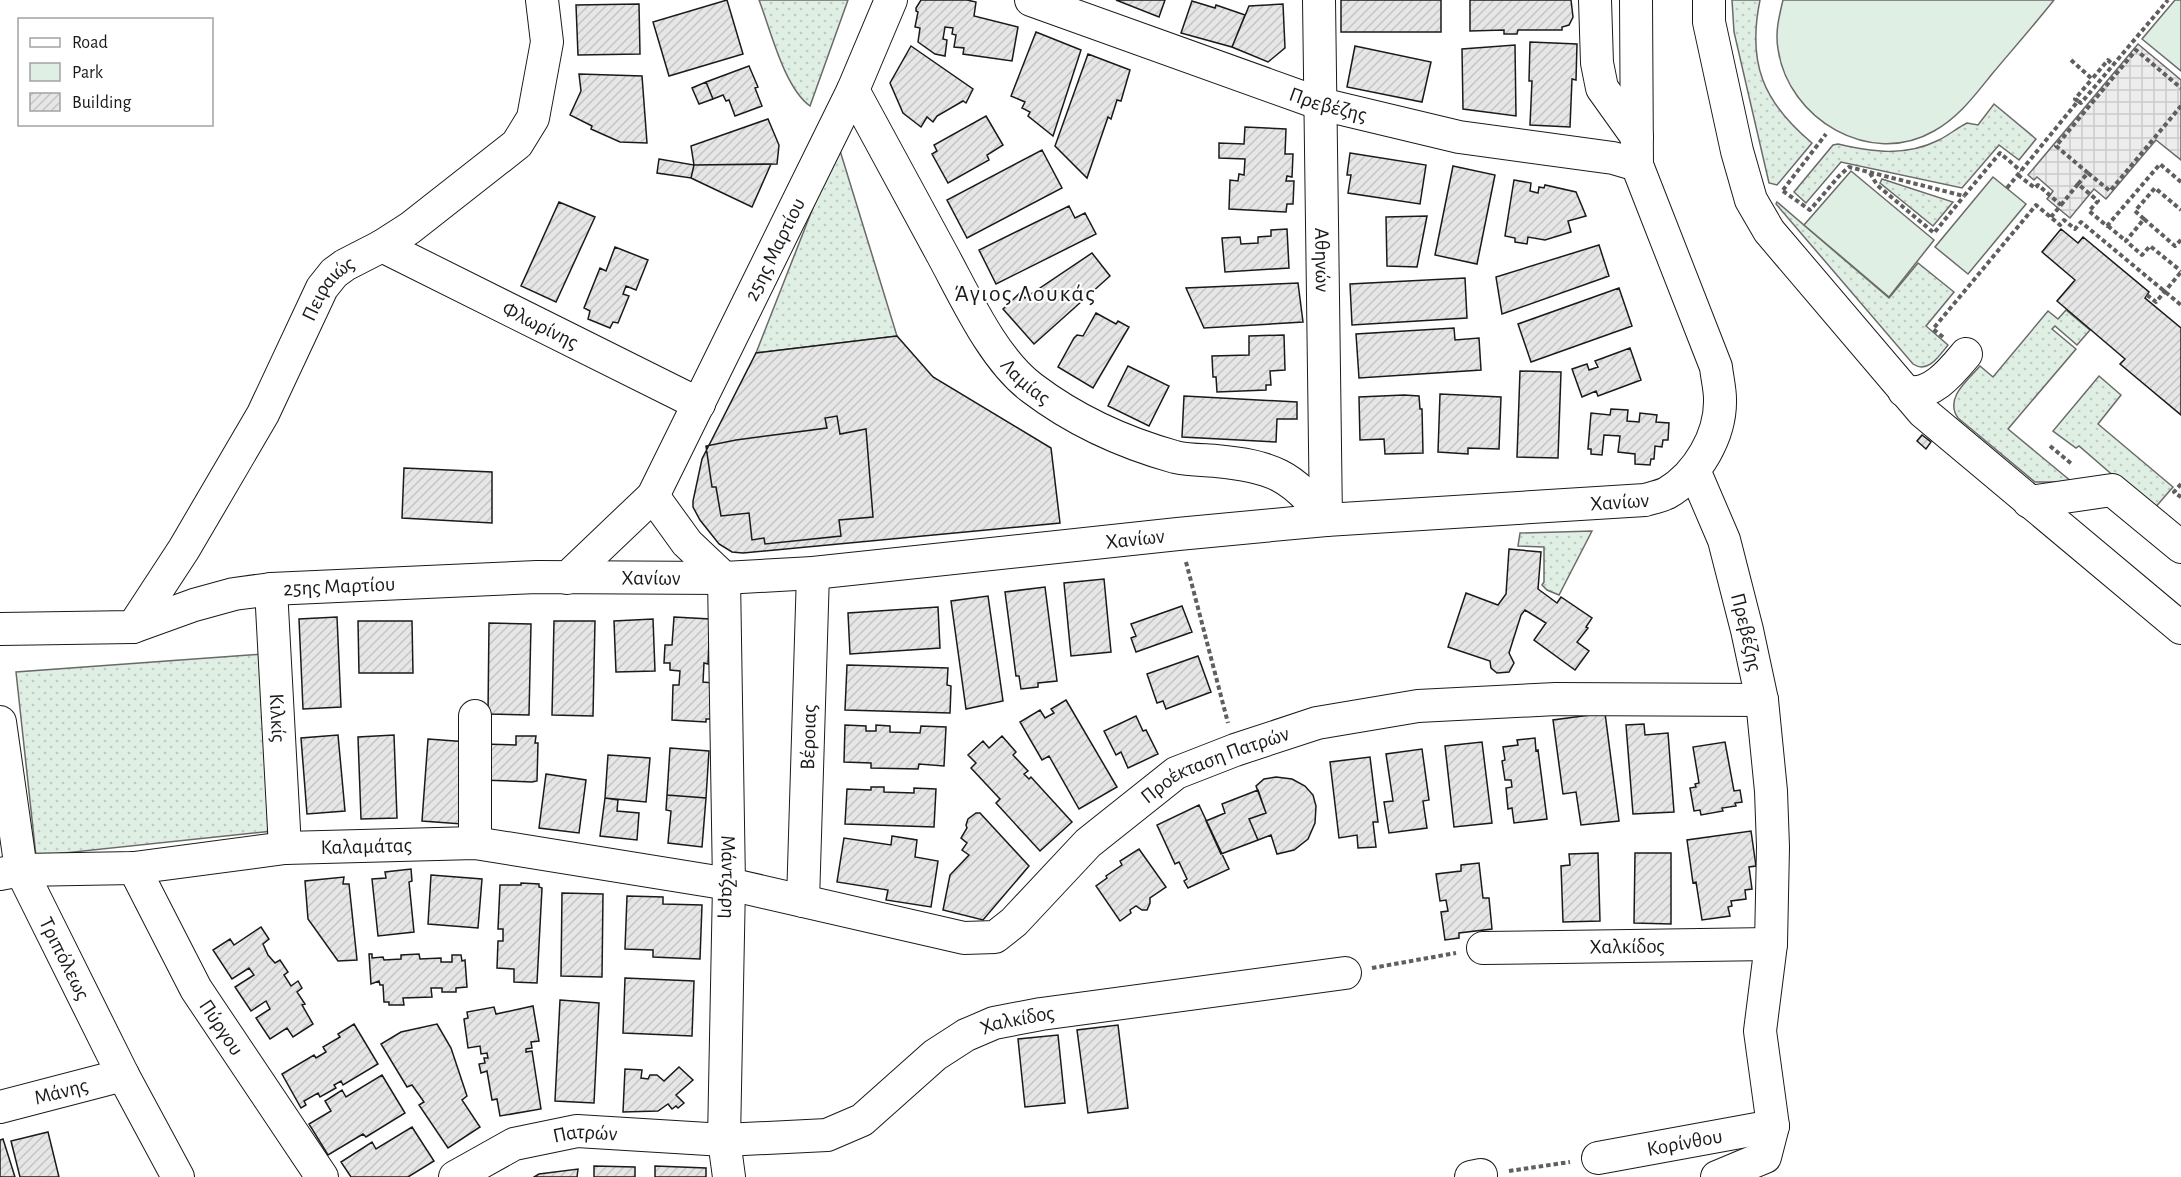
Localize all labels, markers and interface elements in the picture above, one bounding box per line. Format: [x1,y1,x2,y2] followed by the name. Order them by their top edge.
[18,18,213,126] legend
[72,34,108,52] text: Road
[72,64,104,82] text: Park
[1286,83,1369,126] street label: Πρεβέζης
[72,94,132,112] text: Building
[741,194,809,304] street label: 25ης Μαρτίου
[1311,228,1333,293] street label: Αθηνών
[298,252,358,324] street label: Πειραιώς
[954,282,1096,306] district label: Άγιος Λουκάς
[499,298,582,353] street label: Φλωρίνης
[997,355,1054,409] street label: Λαμίας
[1589,490,1650,514] street label: Χανίων
[1105,525,1166,553] street label: Χανίων
[621,567,681,589] street label: Χανίων
[283,573,396,599] street label: 25ης Μαρτίου
[1727,591,1766,673] street label: Πρεβέζης
[266,693,289,743] street label: Κιλκίς
[797,704,820,770] street label: Βέροιας
[1137,723,1292,808] street label: Προέκταση Πατρών
[320,835,412,858] street label: Καλαμάτας
[717,835,739,919] street label: Μάντζαρη
[35,914,94,1003] street label: Τριπόλεως
[1589,935,1665,958] street label: Χαλκίδος
[195,996,247,1059] street label: Πύργου
[977,1002,1056,1039] street label: Χαλκίδος
[32,1075,90,1109] street label: Μάνης
[551,1121,618,1147] street label: Πατρών
[1645,1125,1724,1160] street label: Κορίνθου

